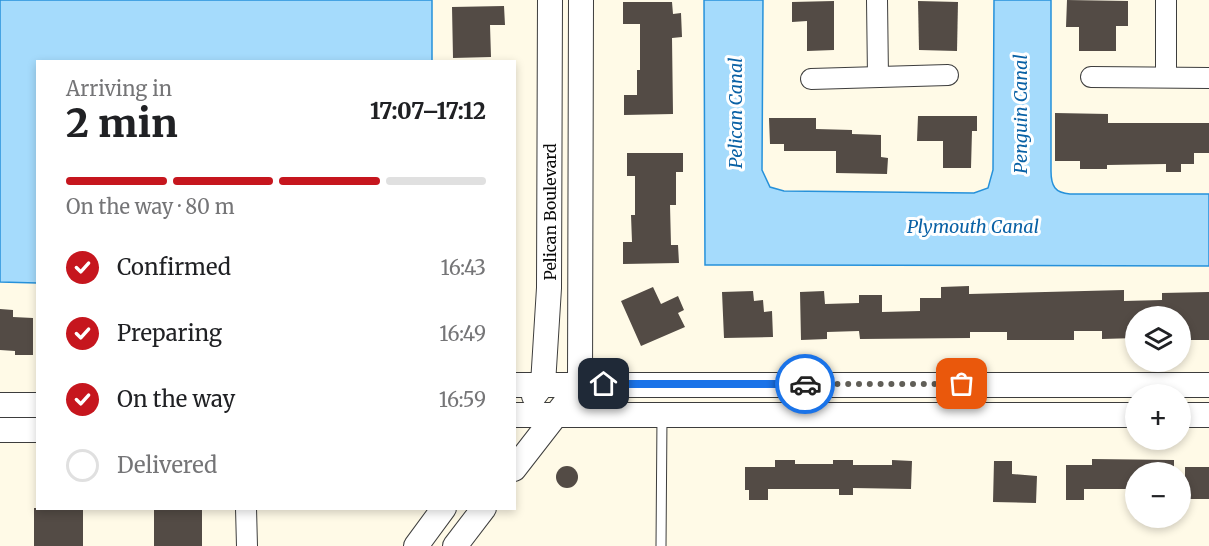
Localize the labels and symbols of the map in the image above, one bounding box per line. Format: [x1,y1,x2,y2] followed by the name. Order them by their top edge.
[1009,54,1032,174] water label: Penguin Canal
[724,57,747,169] water label: Pelican Canal
[540,143,560,281] street label: Pelican Boulevard
[907,215,1039,238] water label: Plymouth Canal
[775,354,835,414] courier
[578,358,629,409] pin
[936,358,987,409] pin

